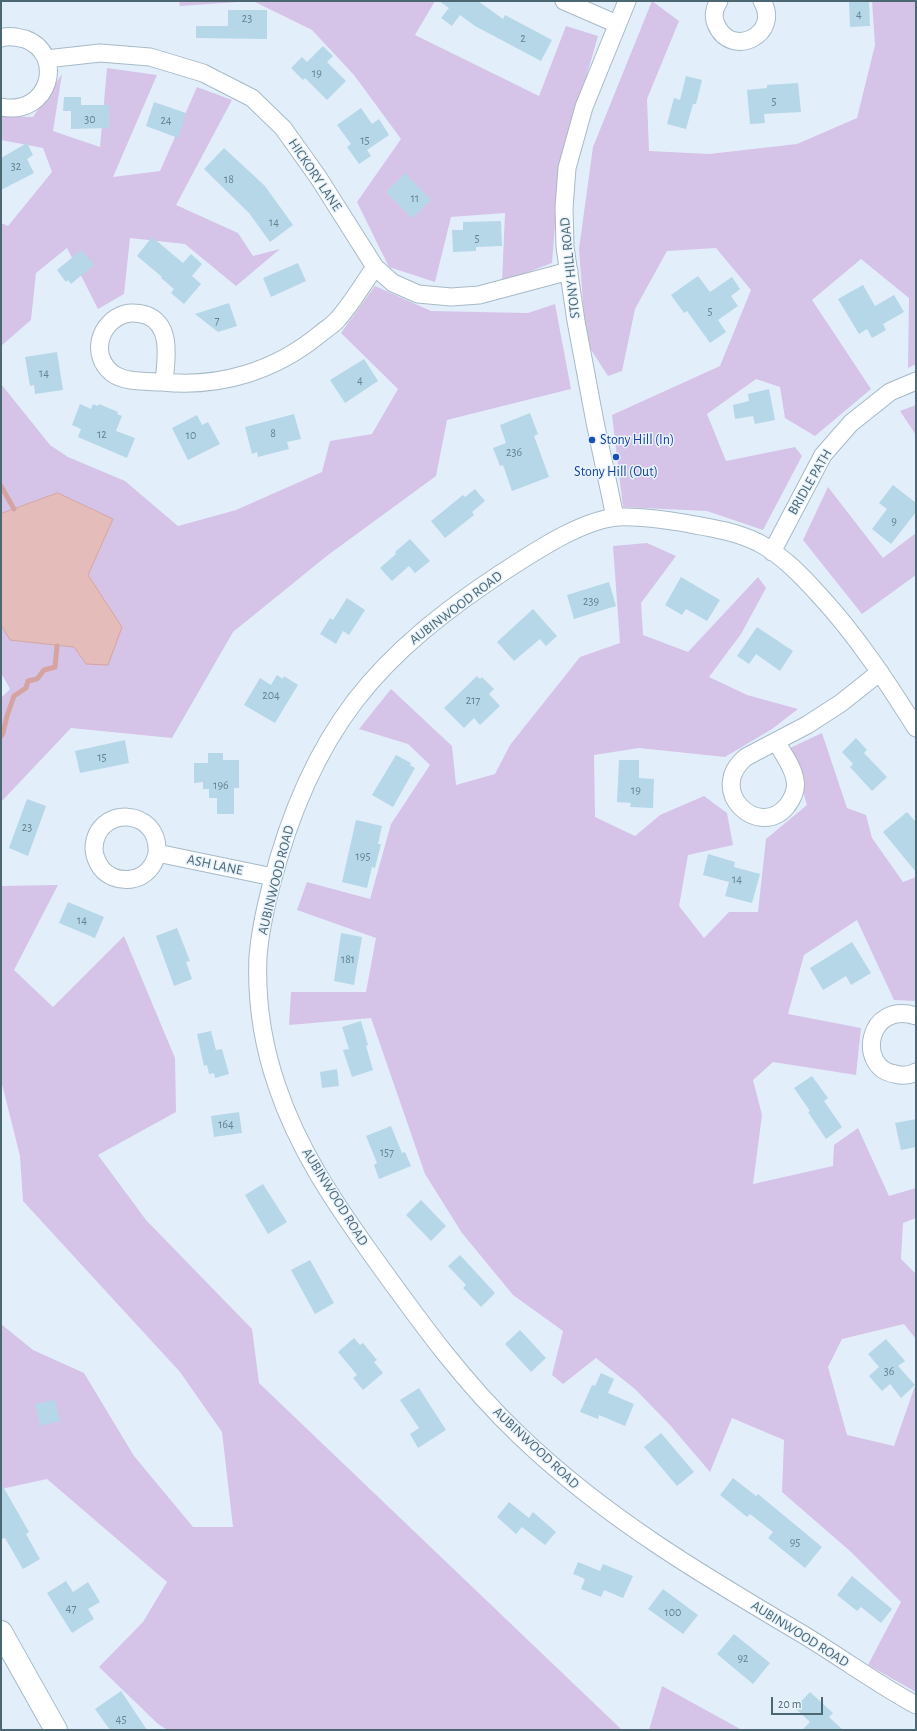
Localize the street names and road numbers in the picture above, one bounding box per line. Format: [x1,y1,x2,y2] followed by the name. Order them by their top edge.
[285,136,345,214] street label: HICKORY LANE
[556,217,584,319] street label: STONY HILL ROAD
[784,446,836,518] street label: BRIDLE PATH
[406,568,506,648] street label: AUBINWOOD ROAD
[254,824,298,936] street label: AUBINWOOD ROAD
[185,851,245,879] street label: ASH LANE
[298,1145,372,1249] street label: AUBINWOOD ROAD
[489,1404,583,1492] street label: AUBINWOOD ROAD
[748,1597,852,1671] street label: AUBINWOOD ROAD

